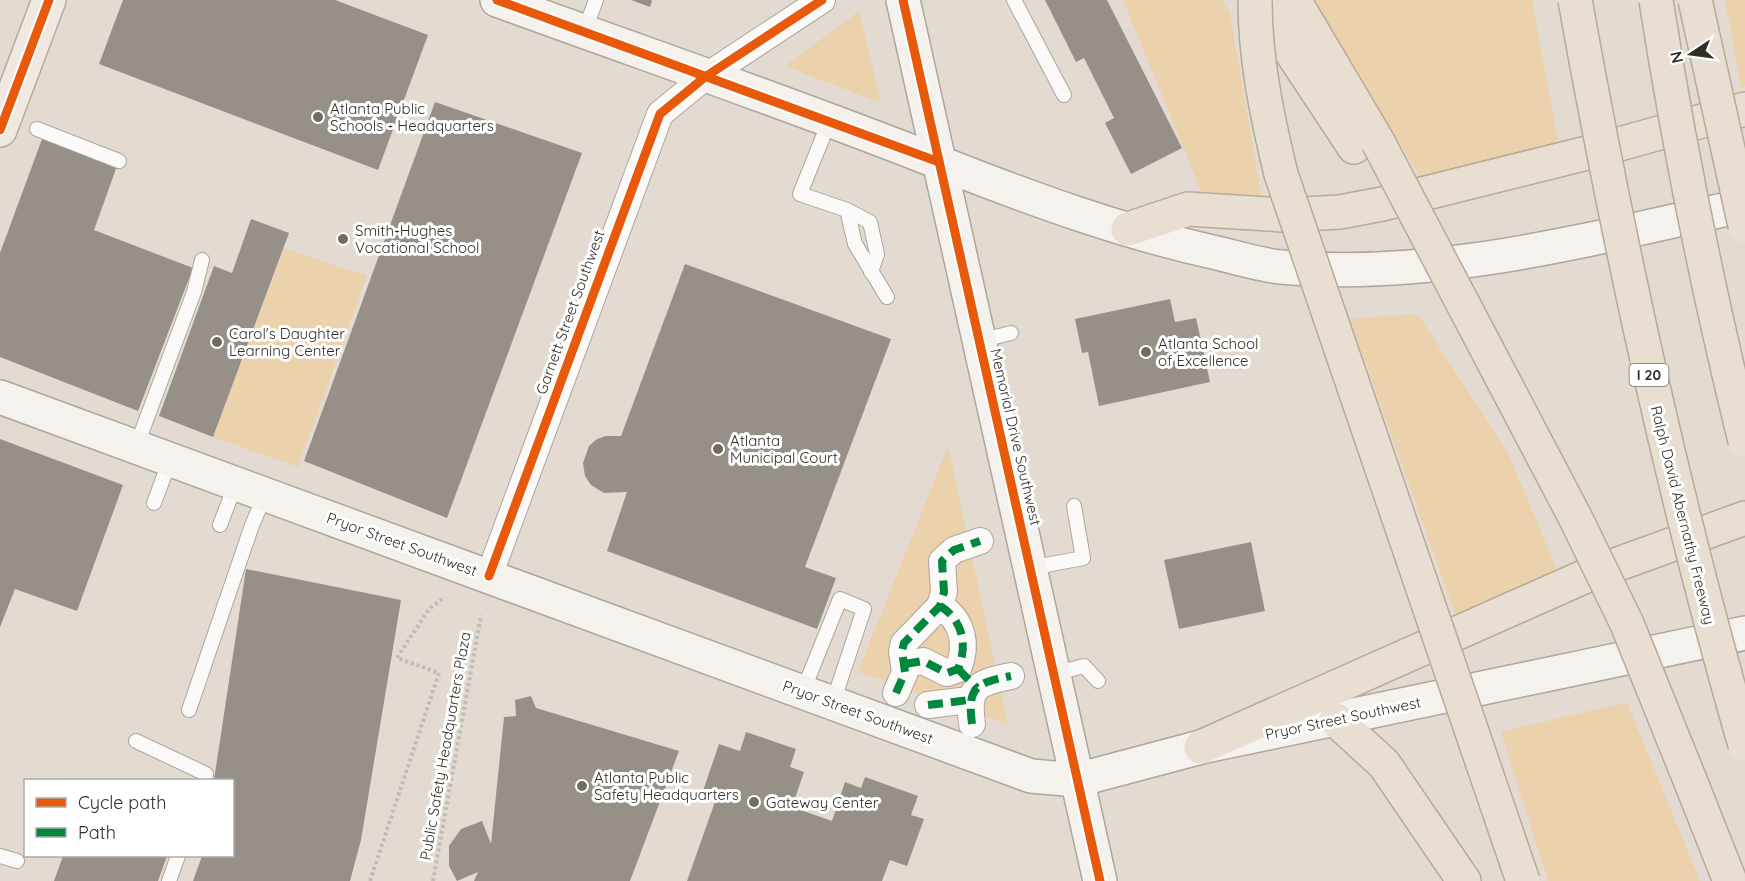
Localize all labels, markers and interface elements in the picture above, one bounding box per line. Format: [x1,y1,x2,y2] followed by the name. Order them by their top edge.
[1661,24,1721,84] north arrow
[1665,49,1687,65] text: N
[330,99,494,135] place label: Atlanta Public Schools - Headquarters
[311,110,325,124] marker: Atlanta Public Schools - Headquarters
[355,221,480,257] place label: Smith-Hughes Vocational School
[531,227,609,397] street label: Garnett Street Southwest
[336,232,350,246] marker: Smith-Hughes Vocational School
[229,324,345,360] place label: Carol's Daughter Learning Center
[1158,334,1259,370] place label: Atlanta School of Excellence
[210,335,224,349] marker: Carol's Daughter Learning Center
[1139,345,1153,359] marker: Atlanta School of Excellence
[986,347,1046,527] street label: Memorial Drive Southwest
[1630,364,1668,386] road number: I 20
[1647,404,1719,626] street label: Ralph David Abernathy Freeway
[730,431,838,467] place label: Atlanta Municipal Court
[711,442,725,456] marker: Atlanta Municipal Court
[324,508,480,580] street label: Pryor Street Southwest
[416,630,474,862] street label: Public Safety Headquarters Plaza
[780,676,936,748] street label: Pryor Street Southwest
[1263,692,1423,744] street label: Pryor Street Southwest
[594,768,739,804] place label: Atlanta Public Safety Headquarters
[24,779,234,857] legend
[575,779,589,793] marker: Atlanta Public Safety Headquarters
[78,791,166,814] text: Cycle path
[766,793,879,812] place label: Gateway Center
[747,795,761,809] marker: Gateway Center
[78,821,116,844] text: Path

